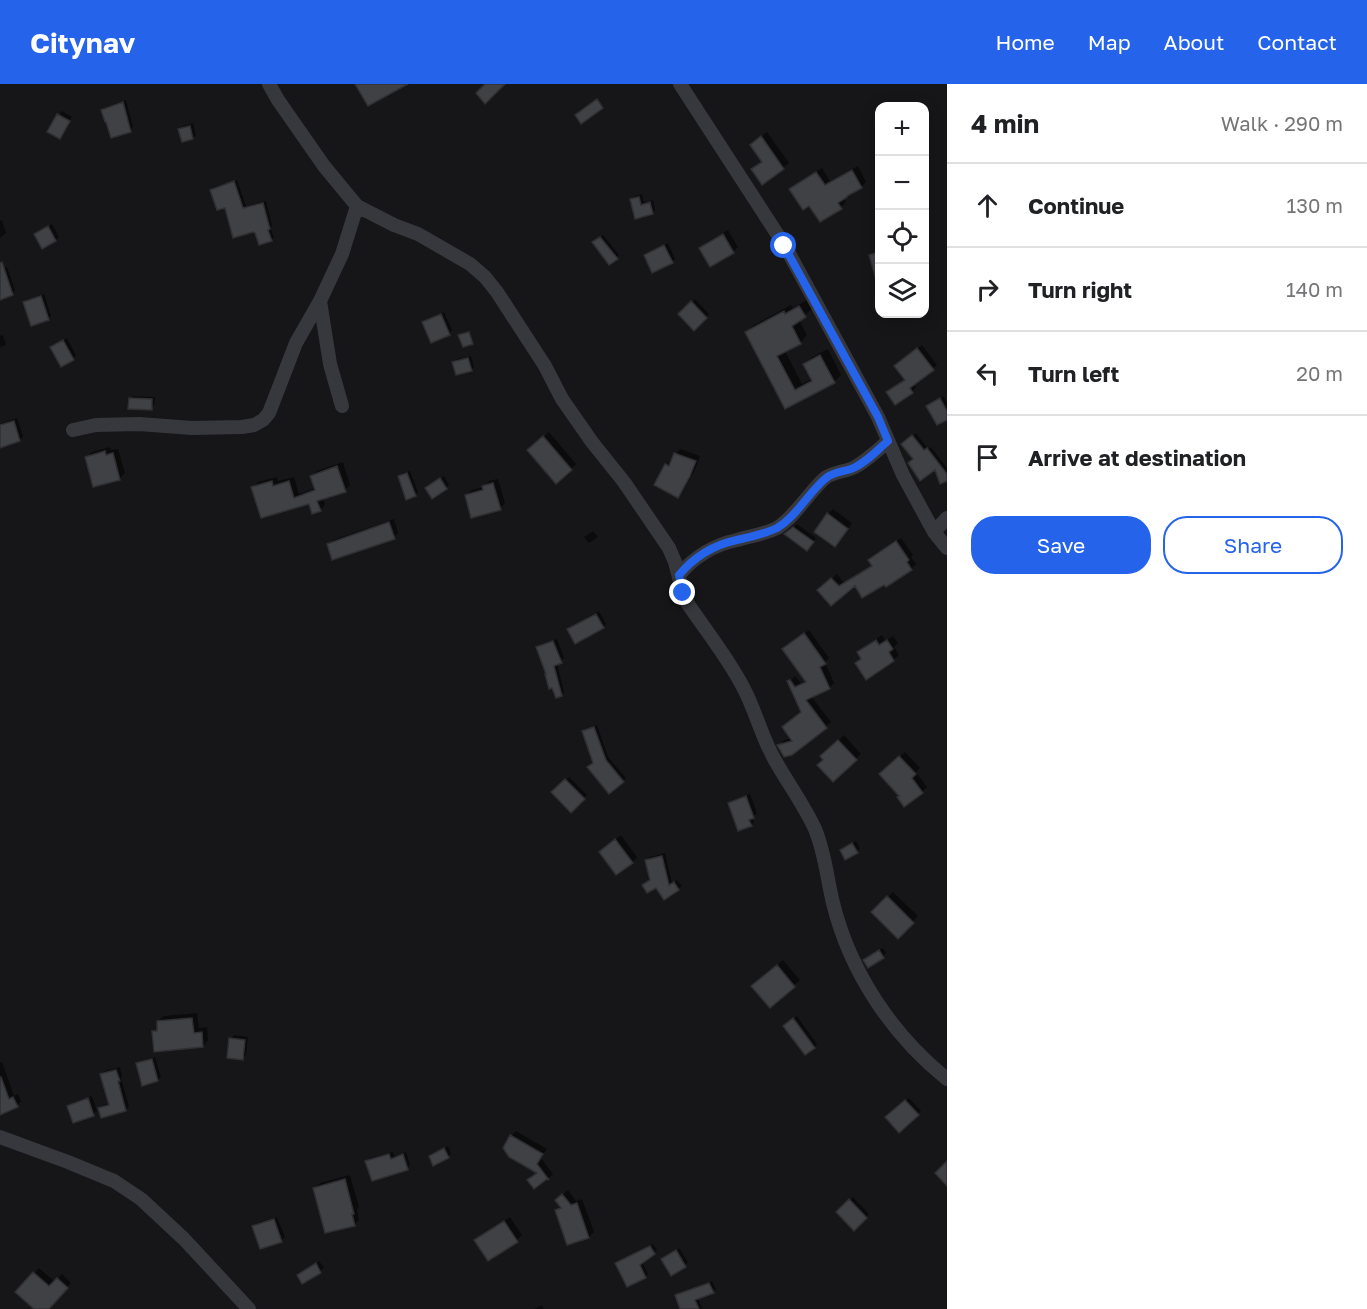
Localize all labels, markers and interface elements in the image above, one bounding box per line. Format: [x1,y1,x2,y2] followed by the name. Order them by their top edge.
[30,26,135,59] text: Citynav
[995,29,1055,55] text: Home
[1088,29,1131,55] text: Map
[1164,29,1224,55] text: About
[1257,29,1337,55] text: Contact
[875,102,929,318] map controls
[875,102,929,156] button: +
[971,108,1039,139] text: 4 min
[1221,111,1343,135] text: Walk · 290 m
[875,156,929,210] button: −
[971,189,1004,222] icon: ahead
[1028,192,1124,219] text: Continue
[1287,193,1343,217] text: 130 m
[875,210,929,264] button: locate
[770,232,796,258] route start
[875,264,929,318] button: layers
[971,273,1004,306] icon: right
[1028,276,1132,303] text: Turn right
[1286,277,1343,301] text: 140 m
[971,357,1004,390] icon: left
[1028,360,1119,387] text: Turn left
[1296,361,1343,385] text: 20 m
[971,441,1004,474] icon: arrive
[1028,444,1246,471] text: Arrive at destination
[971,516,1151,574] button: Save
[1163,516,1343,574] button: Share
[669,579,695,605] route end

